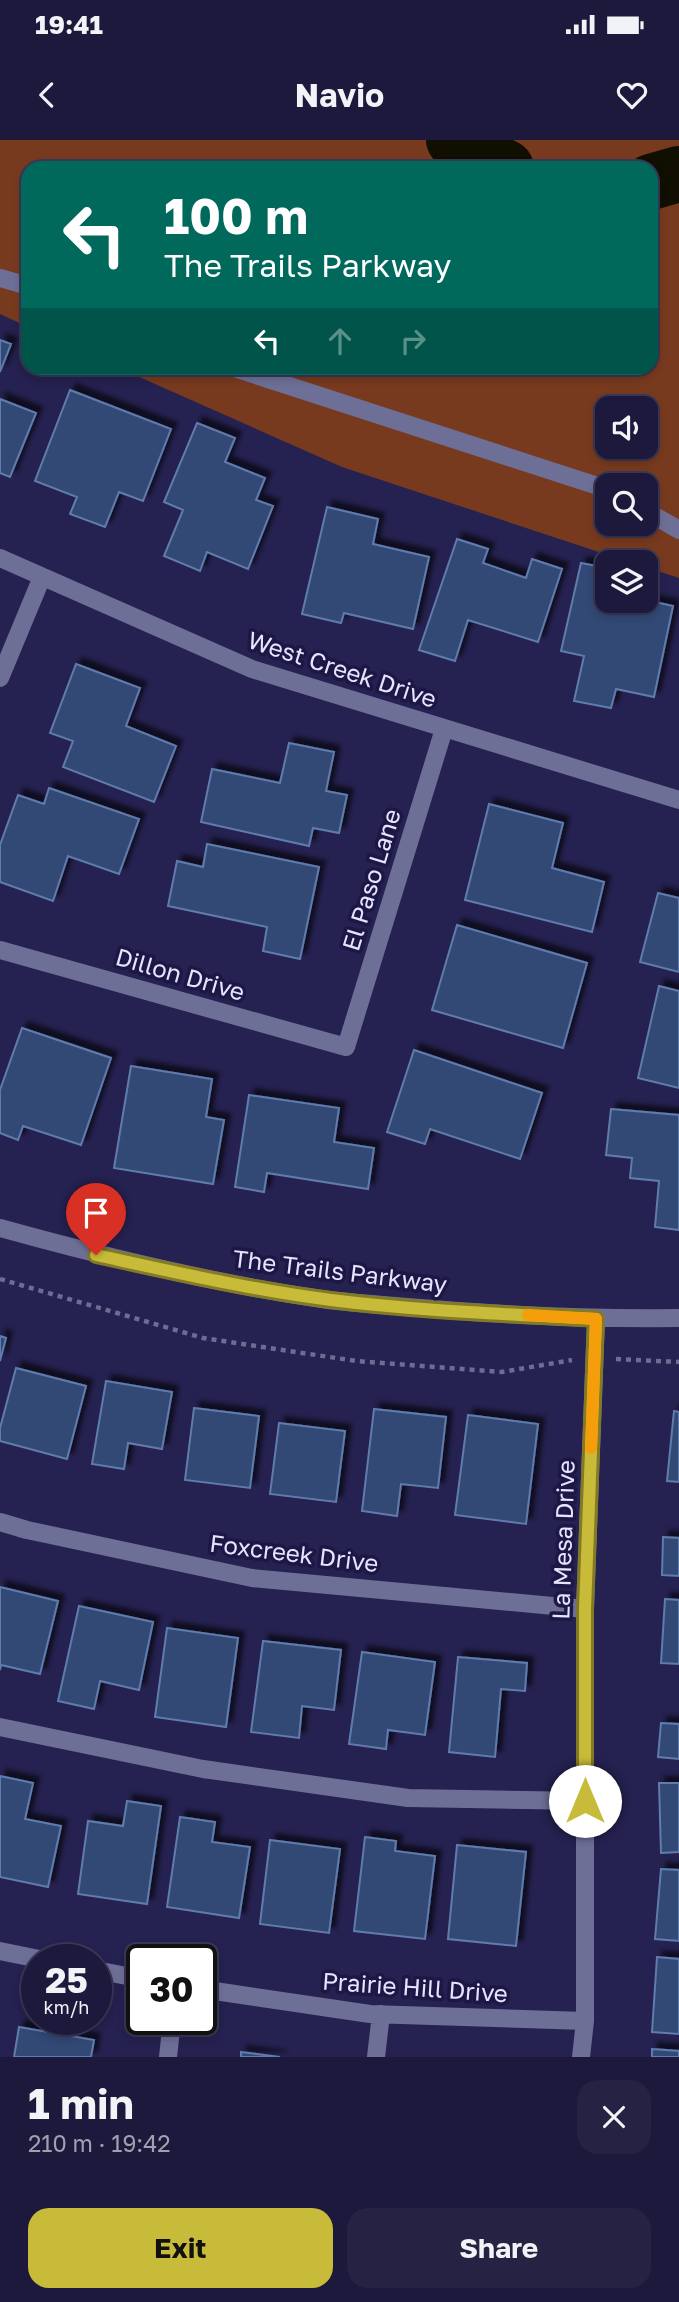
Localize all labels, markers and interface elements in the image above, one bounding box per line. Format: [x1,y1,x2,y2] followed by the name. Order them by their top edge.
[35,9,103,40] text: 19:41
[28,76,66,114] icon: back
[295,76,384,114] text: Navio
[613,76,651,114] icon: heart
[164,186,308,245] text: 100 m
[49,189,140,280] icon: left
[164,246,451,284] text: The Trails Parkway
[248,322,286,360] icon: left
[321,322,359,360] icon: ahead
[394,322,432,360] icon: right
[595,396,658,613] map controls
[595,396,658,459] button: sound
[595,473,658,536] button: search
[595,550,658,613] button: layers
[244,624,440,713] street label: West Creek Drive
[335,805,406,954] street label: El Paso Lane
[113,941,248,1006] street label: Dillon Drive
[66,1183,126,1255] pin
[77,1194,115,1232] icon: arrive
[231,1243,449,1298] street label: The Trails Parkway
[545,1460,580,1620] street label: La Mesa Drive
[208,1528,380,1577] street label: Foxcreek Drive
[548,1764,622,1838] position arrow
[126,1944,217,2035] speed limit sign: 30
[45,1959,88,2001] text: 25
[321,1966,509,2007] street label: Prairie Hill Drive
[44,1996,89,2018] text: km/h
[28,2078,134,2128] text: 1 min
[577,2080,651,2154] button: close
[28,2129,171,2157] text: 210 m · 19:42
[28,2208,333,2288] button: Exit
[347,2208,651,2288] button: Share

